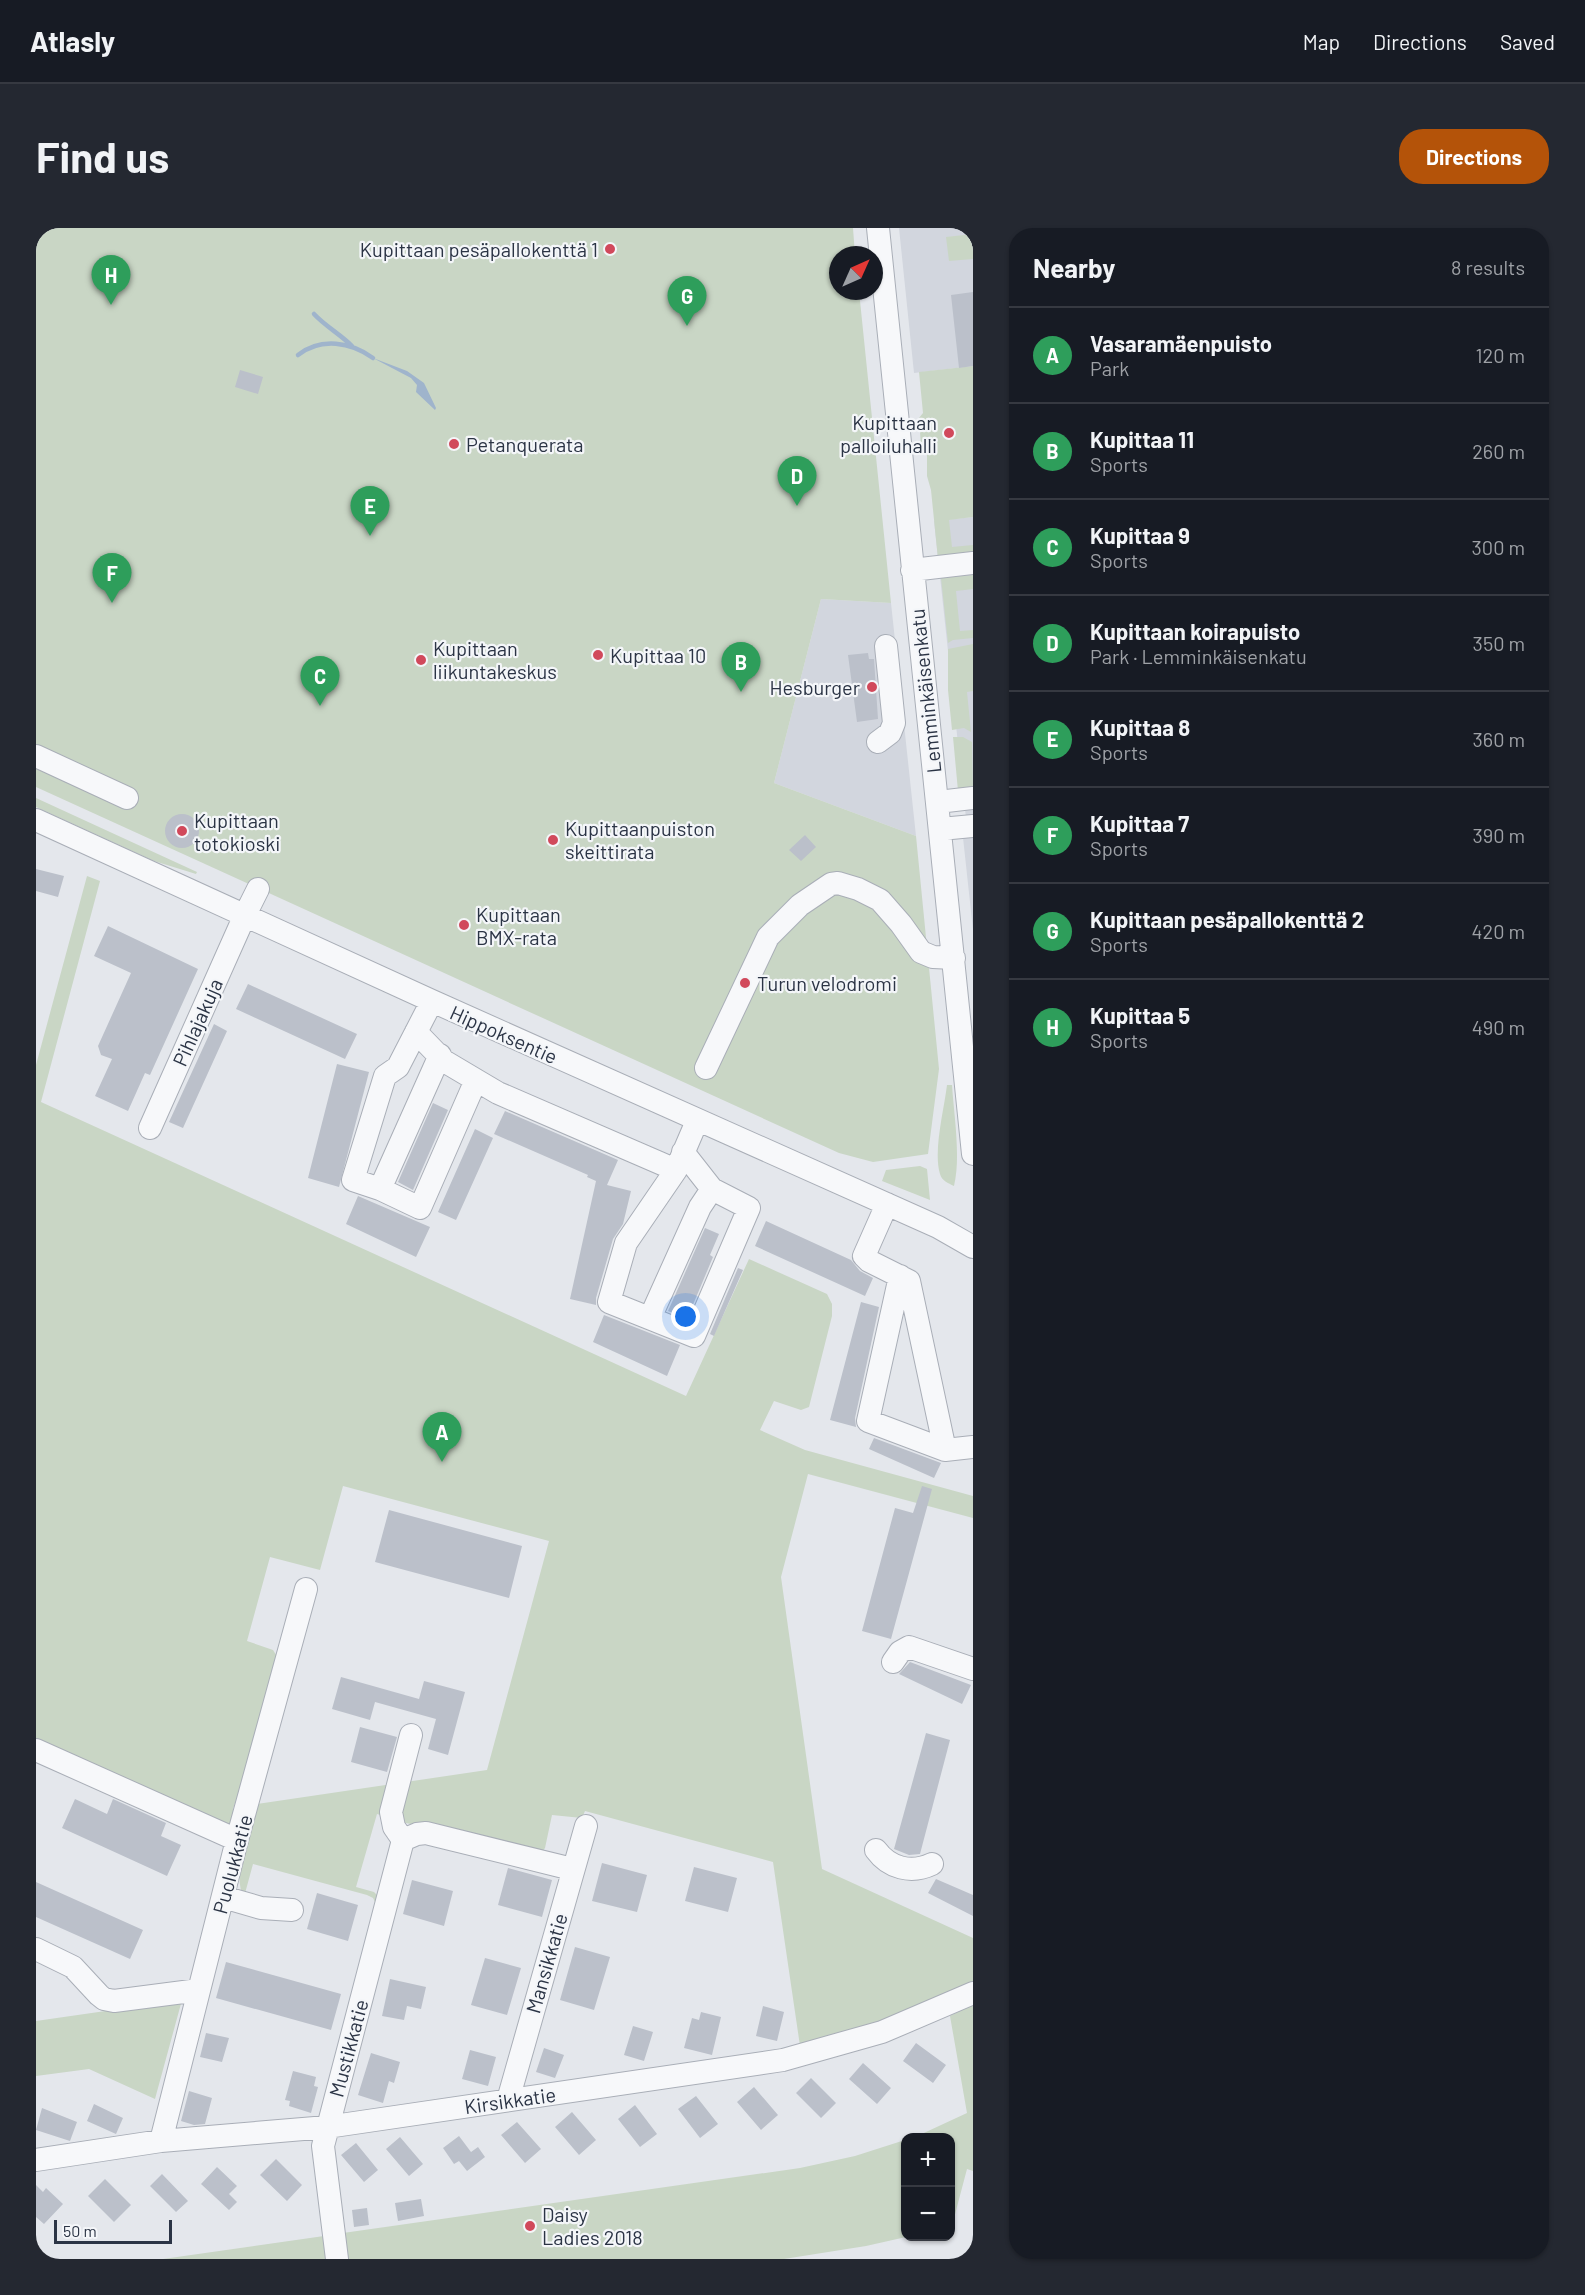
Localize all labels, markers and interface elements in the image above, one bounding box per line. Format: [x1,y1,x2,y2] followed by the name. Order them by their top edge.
[30,24,115,58] text: Atlasly
[1303,29,1340,54] text: Map
[1373,29,1467,54] text: Directions
[1500,29,1555,54] text: Saved
[1399,129,1549,184] button: Directions
[36,131,169,181] text: Find us
[360,237,598,261] place label: Kupittaan pesäpallokenttä 1
[603,242,617,256] marker: Kupittaan pesäpallokenttä 1
[829,246,883,300] north arrow
[1033,252,1115,283] text: Nearby
[1451,255,1525,279] text: 8 results
[92,256,130,305] pin: H
[668,276,706,326] pin: G
[1090,330,1272,356] text: Vasaramäenpuisto
[1046,343,1059,367] text: A
[1475,343,1525,367] text: 120 m
[1090,356,1129,380] text: Park
[840,410,937,457] place label: Kupittaan palloiluhalli
[942,426,956,440] marker: Kupittaan palloiluhalli
[1090,426,1194,452] text: Kupittaa 11
[466,432,584,456] place label: Petanquerata
[447,437,461,451] marker: Petanquerata
[1046,439,1059,463] text: B
[1472,439,1525,463] text: 260 m
[1090,452,1148,476] text: Sports
[778,456,816,506] pin: D
[350,486,390,536] pin: E
[1090,522,1190,548] text: Kupittaa 9
[1046,535,1059,559] text: C
[1472,535,1525,559] text: 300 m
[1090,548,1148,572] text: Sports
[92,554,132,603] pin: F
[904,608,946,774] street label: Lemminkäisenkatu
[1090,618,1300,644] text: Kupittaan koirapuisto
[1046,631,1059,655] text: D
[1473,631,1525,655] text: 350 m
[433,636,557,683] place label: Kupittaan liikuntakeskus
[722,642,760,692] pin: B
[610,643,706,667] place label: Kupittaa 10
[1090,644,1307,668] text: Park · Lemminkäisenkatu
[591,648,605,662] marker: Kupittaa 10
[414,653,428,667] marker: Kupittaan liikuntakeskus
[300,656,340,706] pin: C
[770,675,860,699] place label: Hesburger
[865,680,879,694] marker: Hesburger
[1090,714,1190,740] text: Kupittaa 8
[1047,727,1058,751] text: E
[1473,727,1525,751] text: 360 m
[1090,740,1148,764] text: Sports
[194,808,280,855] place label: Kupittaan totokioski
[1090,810,1189,836] text: Kupittaa 7
[565,816,715,863] place label: Kupittaanpuiston skeittirata
[1047,823,1058,847] text: F
[1472,823,1525,847] text: 390 m
[175,824,189,838] marker: Kupittaan totokioski
[546,833,560,847] marker: Kupittaanpuiston skeittirata
[1090,836,1148,860] text: Sports
[476,902,561,949] place label: Kupittaan BMX-rata
[1090,906,1364,932] text: Kupittaan pesäpallokenttä 2
[457,918,471,932] marker: Kupittaan BMX-rata
[1046,919,1059,943] text: G
[1471,919,1525,943] text: 420 m
[1090,932,1148,956] text: Sports
[757,971,897,995] place label: Turun velodromi
[167,974,227,1070] street label: Pihlajakuja
[738,976,752,990] marker: Turun velodromi
[447,1000,561,1068] street label: Hippoksentie
[1090,1002,1190,1028] text: Kupittaa 5
[1046,1015,1059,1039] text: H
[1472,1015,1525,1039] text: 490 m
[1090,1028,1148,1052] text: Sports
[671,1302,700,1331] your location
[422,1412,462,1462] pin: A
[207,1812,257,1916] street label: Puolukkatie
[520,1910,572,2016] street label: Mansikkatie
[323,1997,373,2099] street label: Mustikkatie
[463,2082,557,2118] street label: Kirsikkatie
[901,2133,955,2241] map controls
[901,2133,955,2187] button: +
[901,2187,955,2241] button: −
[542,2202,643,2249] place label: Daisy Ladies 2018
[54,2217,172,2244] scale bar
[523,2219,537,2233] marker: Daisy Ladies 2018
[63,2221,97,2240] text: 50 m

